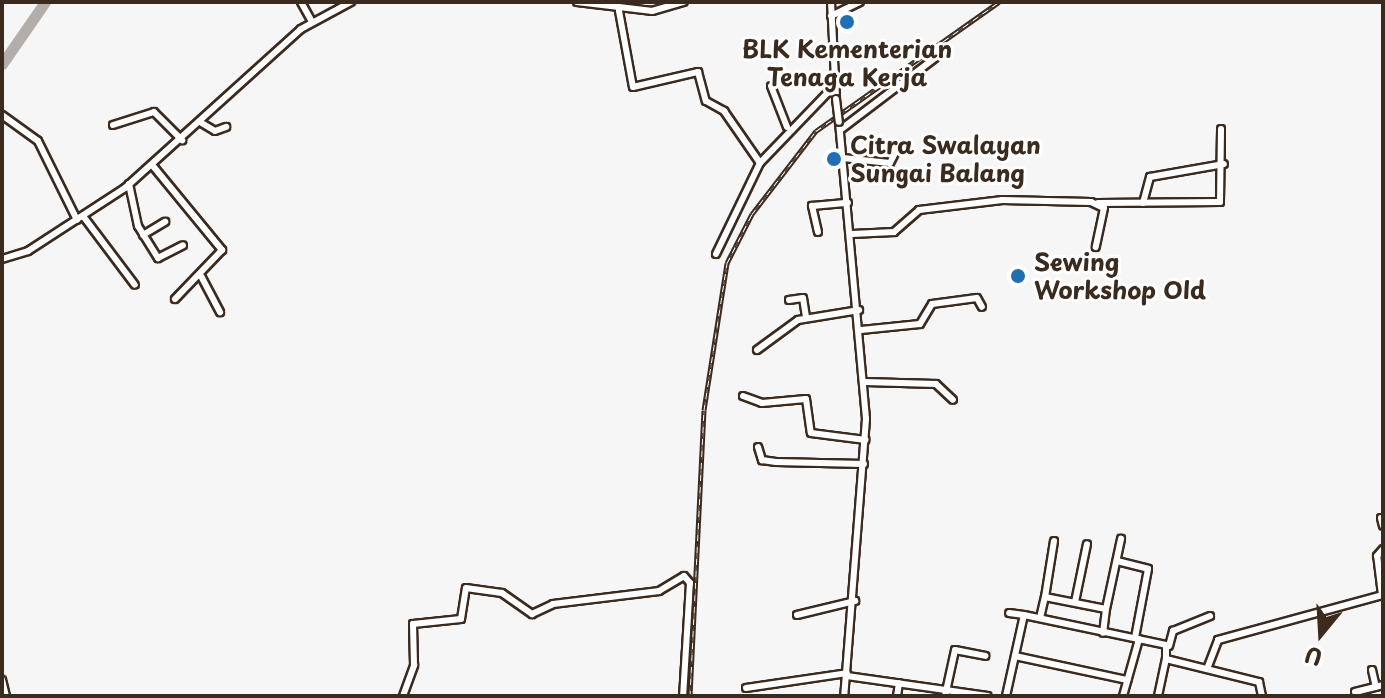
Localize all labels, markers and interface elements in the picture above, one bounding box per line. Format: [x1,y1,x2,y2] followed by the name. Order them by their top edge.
[838,13,856,31] marker: BLK Kementerian Tenaga Kerja
[741,35,953,91] place label: BLK Kementerian Tenaga Kerja
[850,131,1042,187] place label: Citra Swalayan Sungai Balang
[825,150,843,168] marker: Citra Swalayan Sungai Balang
[1034,248,1206,304] place label: Sewing Workshop Old
[1009,267,1027,285] marker: Sewing Workshop Old
[1281,594,1361,674] north arrow
[1300,639,1326,676] text: U

